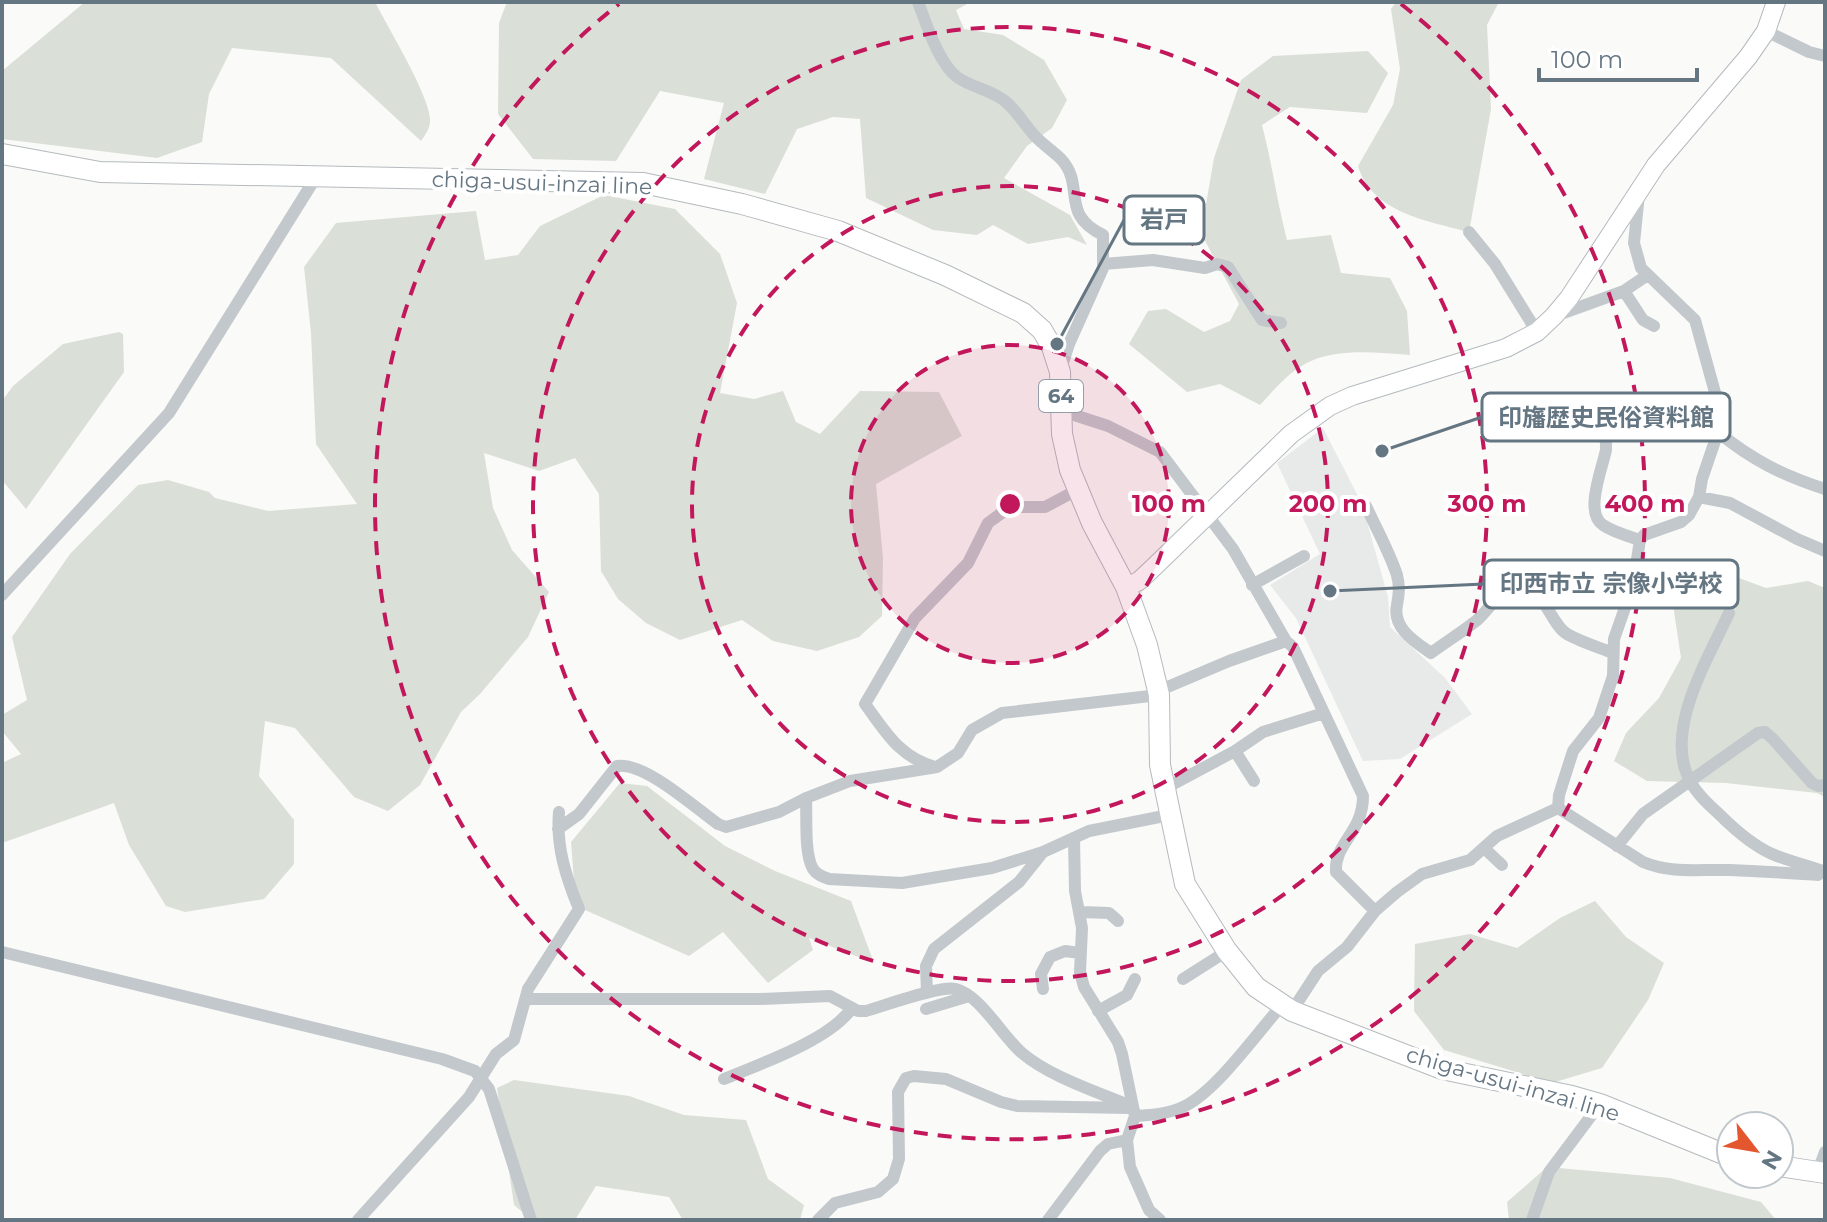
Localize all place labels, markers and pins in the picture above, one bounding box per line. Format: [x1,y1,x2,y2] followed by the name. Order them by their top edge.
[1124,196,1204,244] callout: 岩戸
[1482,393,1730,441] callout: 印旛歴史民俗資料館
[996,490,1024,518] centre of rings
[1484,560,1738,608] callout: 印西市立 宗像小学校

